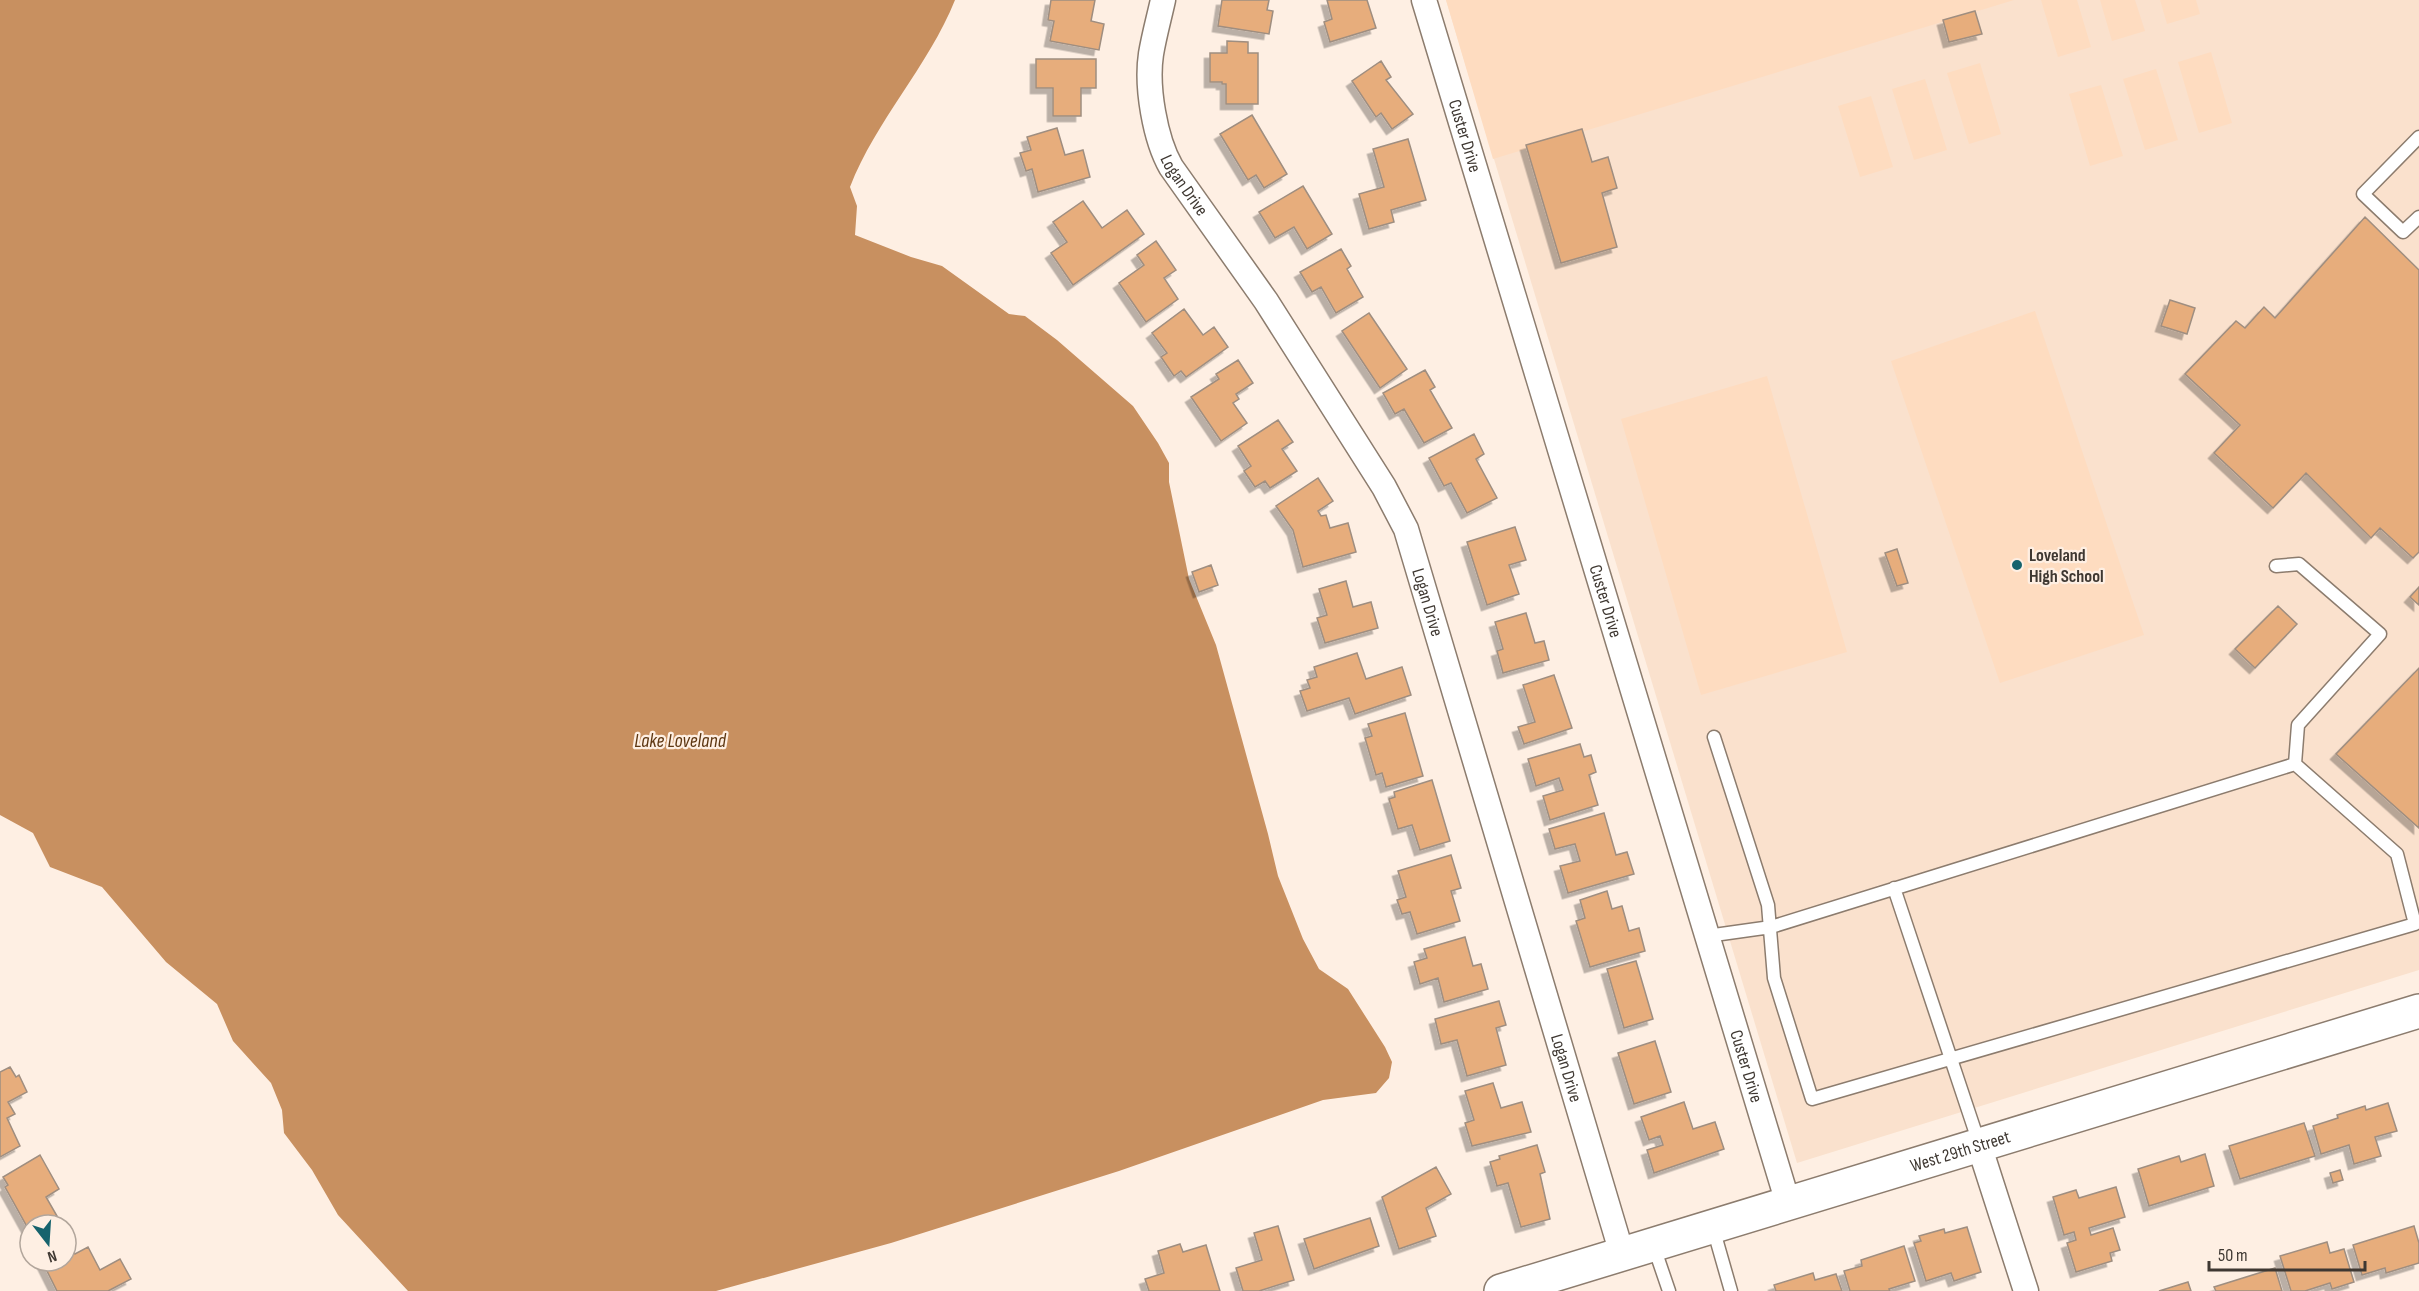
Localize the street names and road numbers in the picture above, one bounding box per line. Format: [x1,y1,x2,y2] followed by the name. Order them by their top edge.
[1444,97,1486,175] street label: Custer Drive
[1155,152,1212,220] street label: Logan Drive
[1585,562,1626,640] street label: Custer Drive
[1407,566,1447,639] street label: Logan Drive
[1725,1028,1767,1105] street label: Custer Drive
[1546,1032,1586,1105] street label: Logan Drive
[1908,1126,2013,1177] street label: West 29th Street

